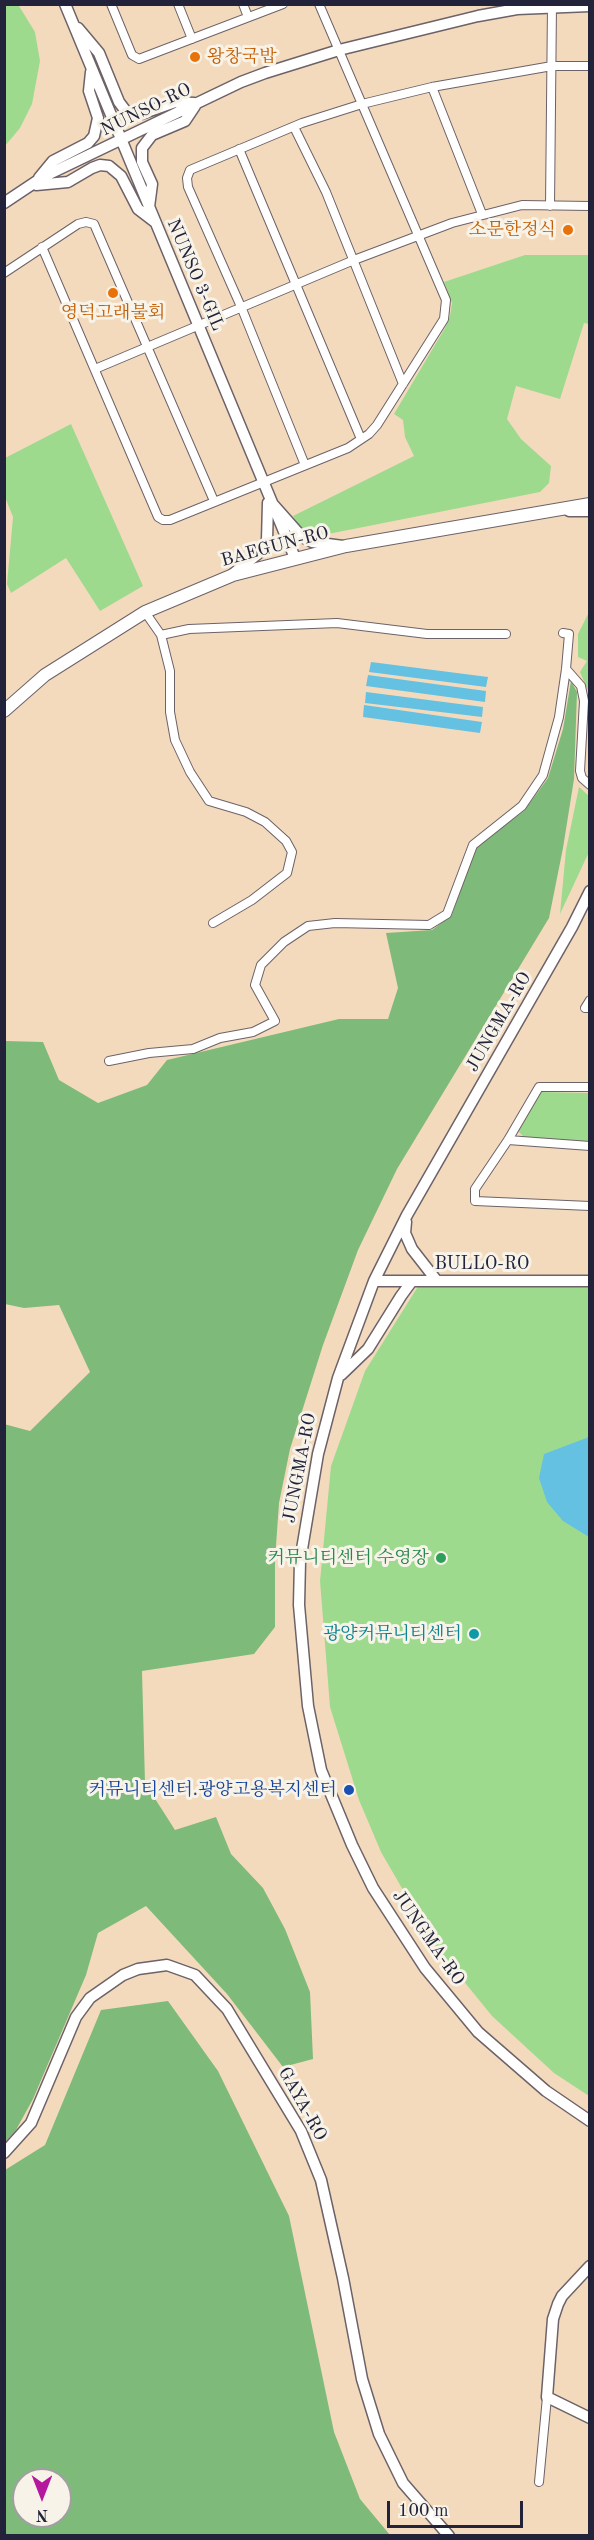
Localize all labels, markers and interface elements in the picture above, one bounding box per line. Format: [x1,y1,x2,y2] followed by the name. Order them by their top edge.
[207,46,277,68] place label: 왕창국밥
[188,50,202,64] marker: 왕창국밥
[97,79,195,141] street label: NUNSO-RO
[162,216,228,334] street label: NUNSO 3-GIL
[469,219,556,241] place label: 소문한정식
[561,223,575,237] marker: 소문한정식
[106,286,120,300] marker: 영덕고래불회
[61,302,165,324] place label: 영덕고래불회
[219,522,331,572] street label: BAEGUN-RO
[462,968,536,1076] street label: JUNGMA-RO
[435,1253,529,1275] street label: BULLO-RO
[279,1411,321,1525] street label: JUNGMA-RO
[267,1547,429,1569] place label: 커뮤니티센터 수영장
[434,1551,448,1565] marker: 커뮤니티센터 수영장
[323,1623,462,1645] place label: 광양커뮤니티센터
[467,1627,481,1641] marker: 광양커뮤니티센터
[89,1779,337,1801] place label: 커뮤니티센터.광양고용복지센터
[342,1783,356,1797] marker: 커뮤니티센터.광양고용복지센터
[387,1886,469,1990] street label: JUNGMA-RO
[273,2063,331,2145] street label: GAYA-RO
[12,2468,72,2528] north arrow
[390,2489,526,2527] scale bar
[398,2502,449,2520] text: 100 m
[36,2506,48,2522] text: N

